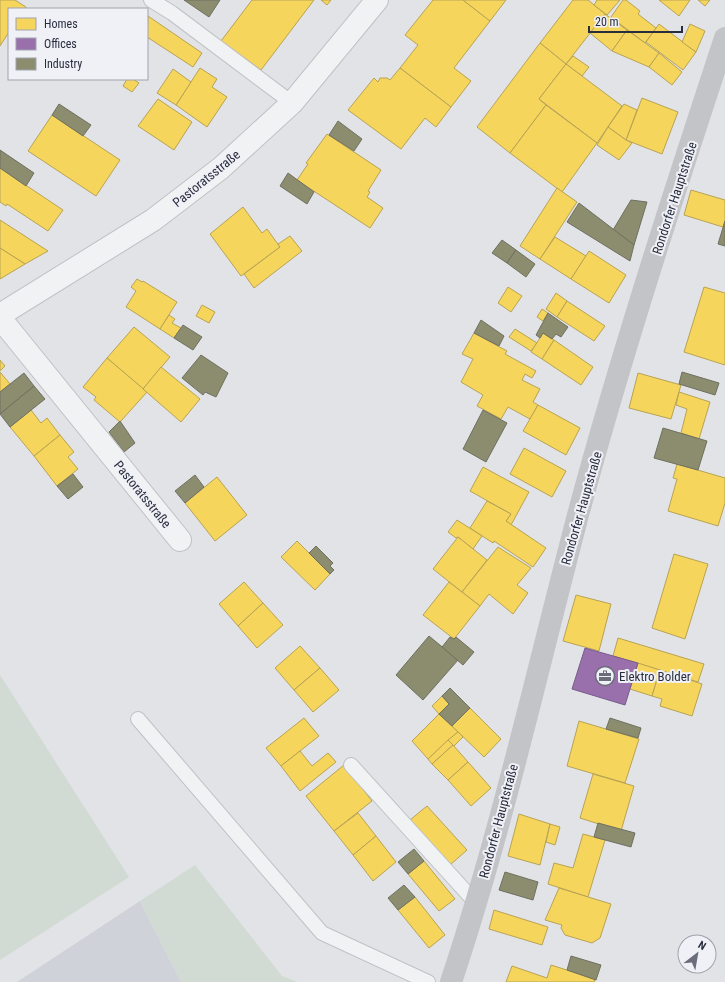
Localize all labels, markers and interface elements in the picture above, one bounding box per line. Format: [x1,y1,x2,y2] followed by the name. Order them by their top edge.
[8,8,148,80] legend
[589,8,682,34] scale bar
[595,15,619,29] text: 20 m
[44,17,78,31] text: Homes
[44,37,77,51] text: Offices
[44,57,82,71] text: Industry
[649,140,700,256] street label: Rondorfer Hauptstraße
[170,147,243,210] street label: Pastoratsstraße
[558,450,605,567] street label: Rondorfer Hauptstraße
[111,458,174,531] street label: Pastoratsstraße
[594,665,616,687] office icon: Elektro Bolder
[619,669,691,684] place label: Elektro Bolder
[476,763,521,880] street label: Rondorfer Hauptstraße
[677,934,717,974] north arrow
[696,939,708,953] text: N

